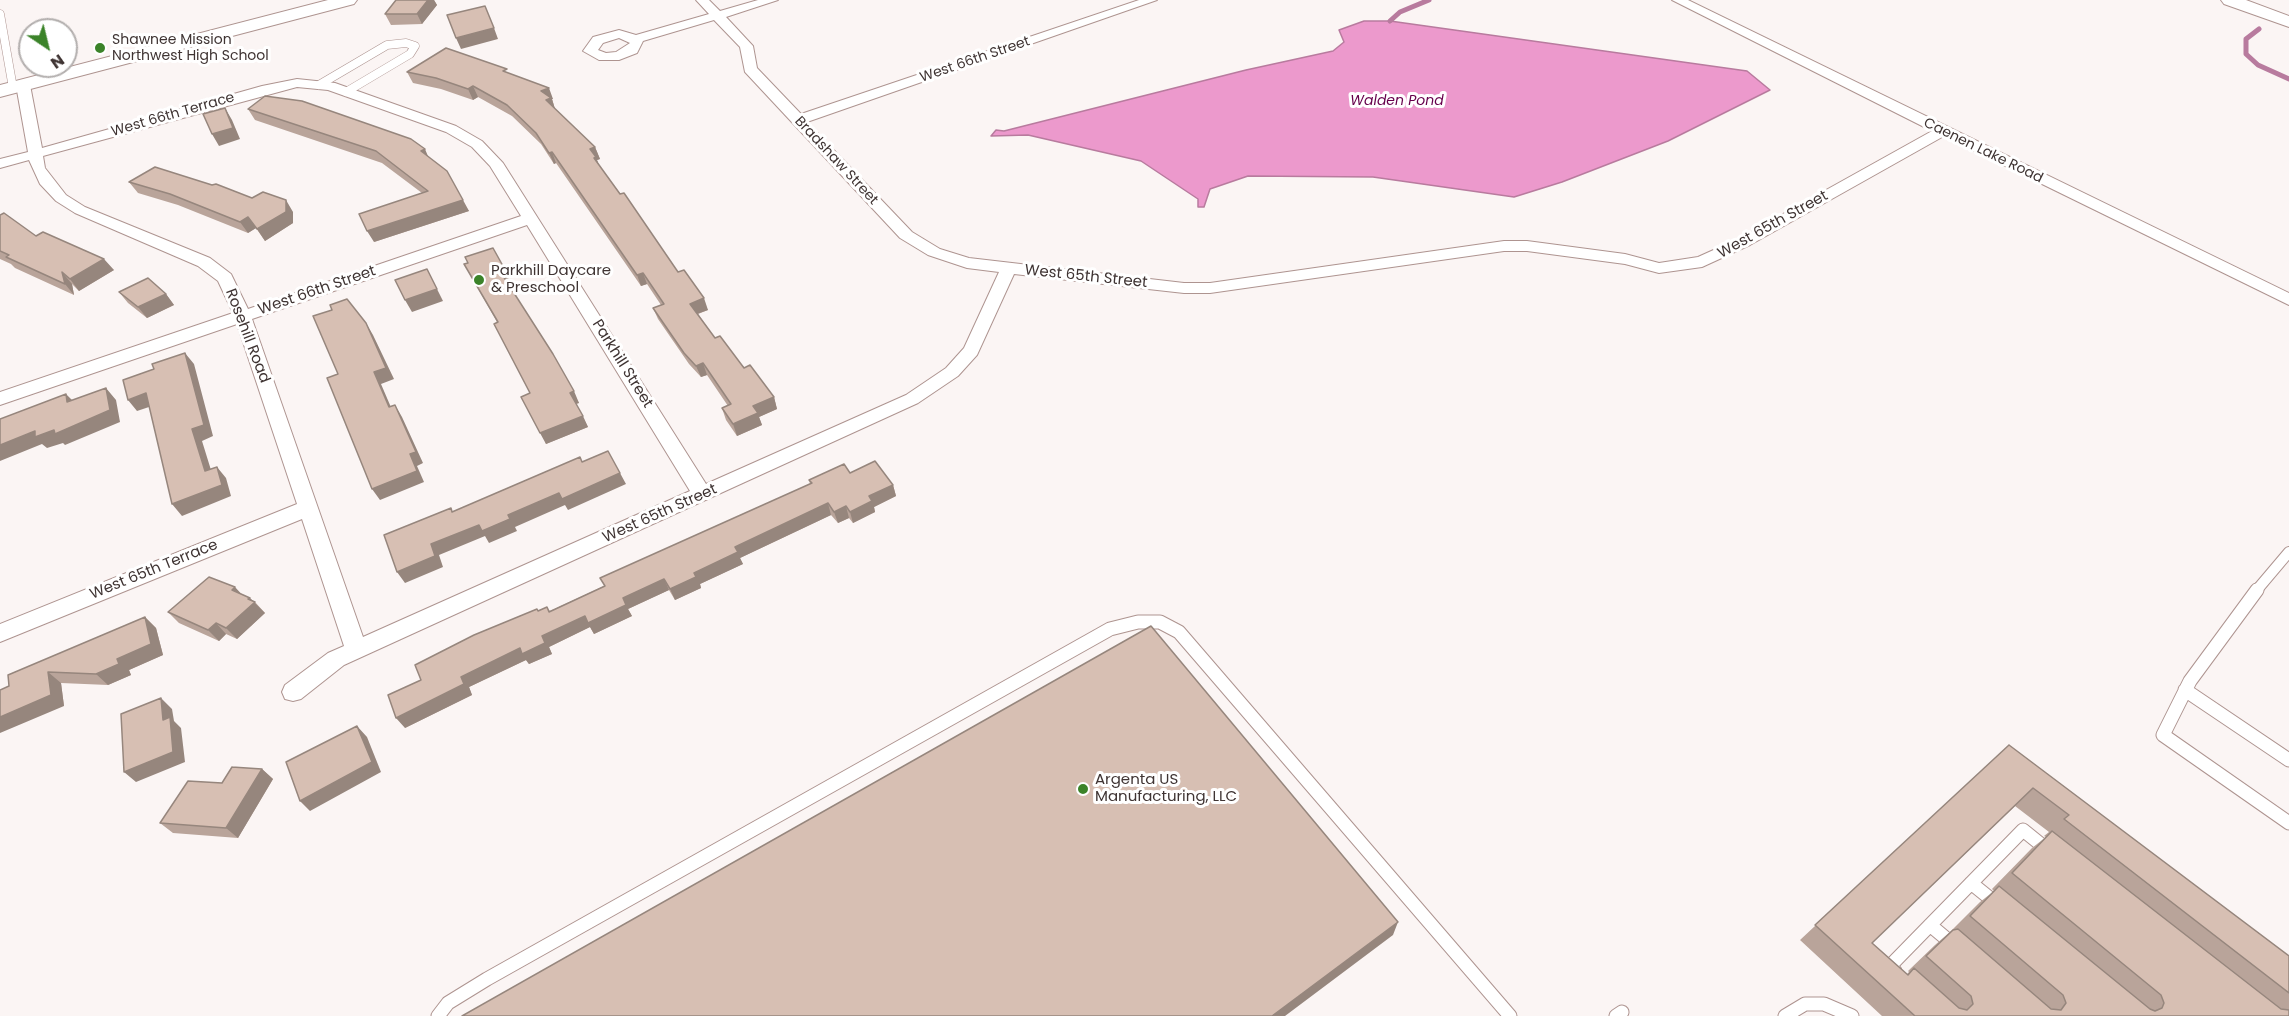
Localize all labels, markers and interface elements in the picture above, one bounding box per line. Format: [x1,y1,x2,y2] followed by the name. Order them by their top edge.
[18,18,78,78] north arrow
[112,32,269,64] place label: Shawnee Mission Northwest High School
[918,33,1032,87] street label: West 66th Street
[93,41,107,55] marker: Shawnee Mission Northwest High School
[46,49,69,74] text: N
[109,89,237,141] street label: West 66th Terrace
[1350,93,1444,109] water label: Walden Pond
[791,113,881,209] street label: Bradshaw Street
[1921,115,2045,187] street label: Caenen Lake Road
[1715,187,1831,263] street label: West 65th Street
[256,262,378,320] street label: West 66th Street
[491,262,611,297] place label: Parkhill Daycare & Preschool
[1024,262,1148,292] street label: West 65th Street
[472,273,486,287] marker: Parkhill Daycare & Preschool
[221,286,273,386] street label: Rosehill Road
[588,317,656,411] street label: Parkhill Street
[600,481,720,547] street label: West 65th Street
[87,536,221,604] street label: West 65th Terrace
[1095,771,1237,806] place label: Argenta US Manufacturing, LLC
[1076,782,1090,796] marker: Argenta US Manufacturing, LLC

